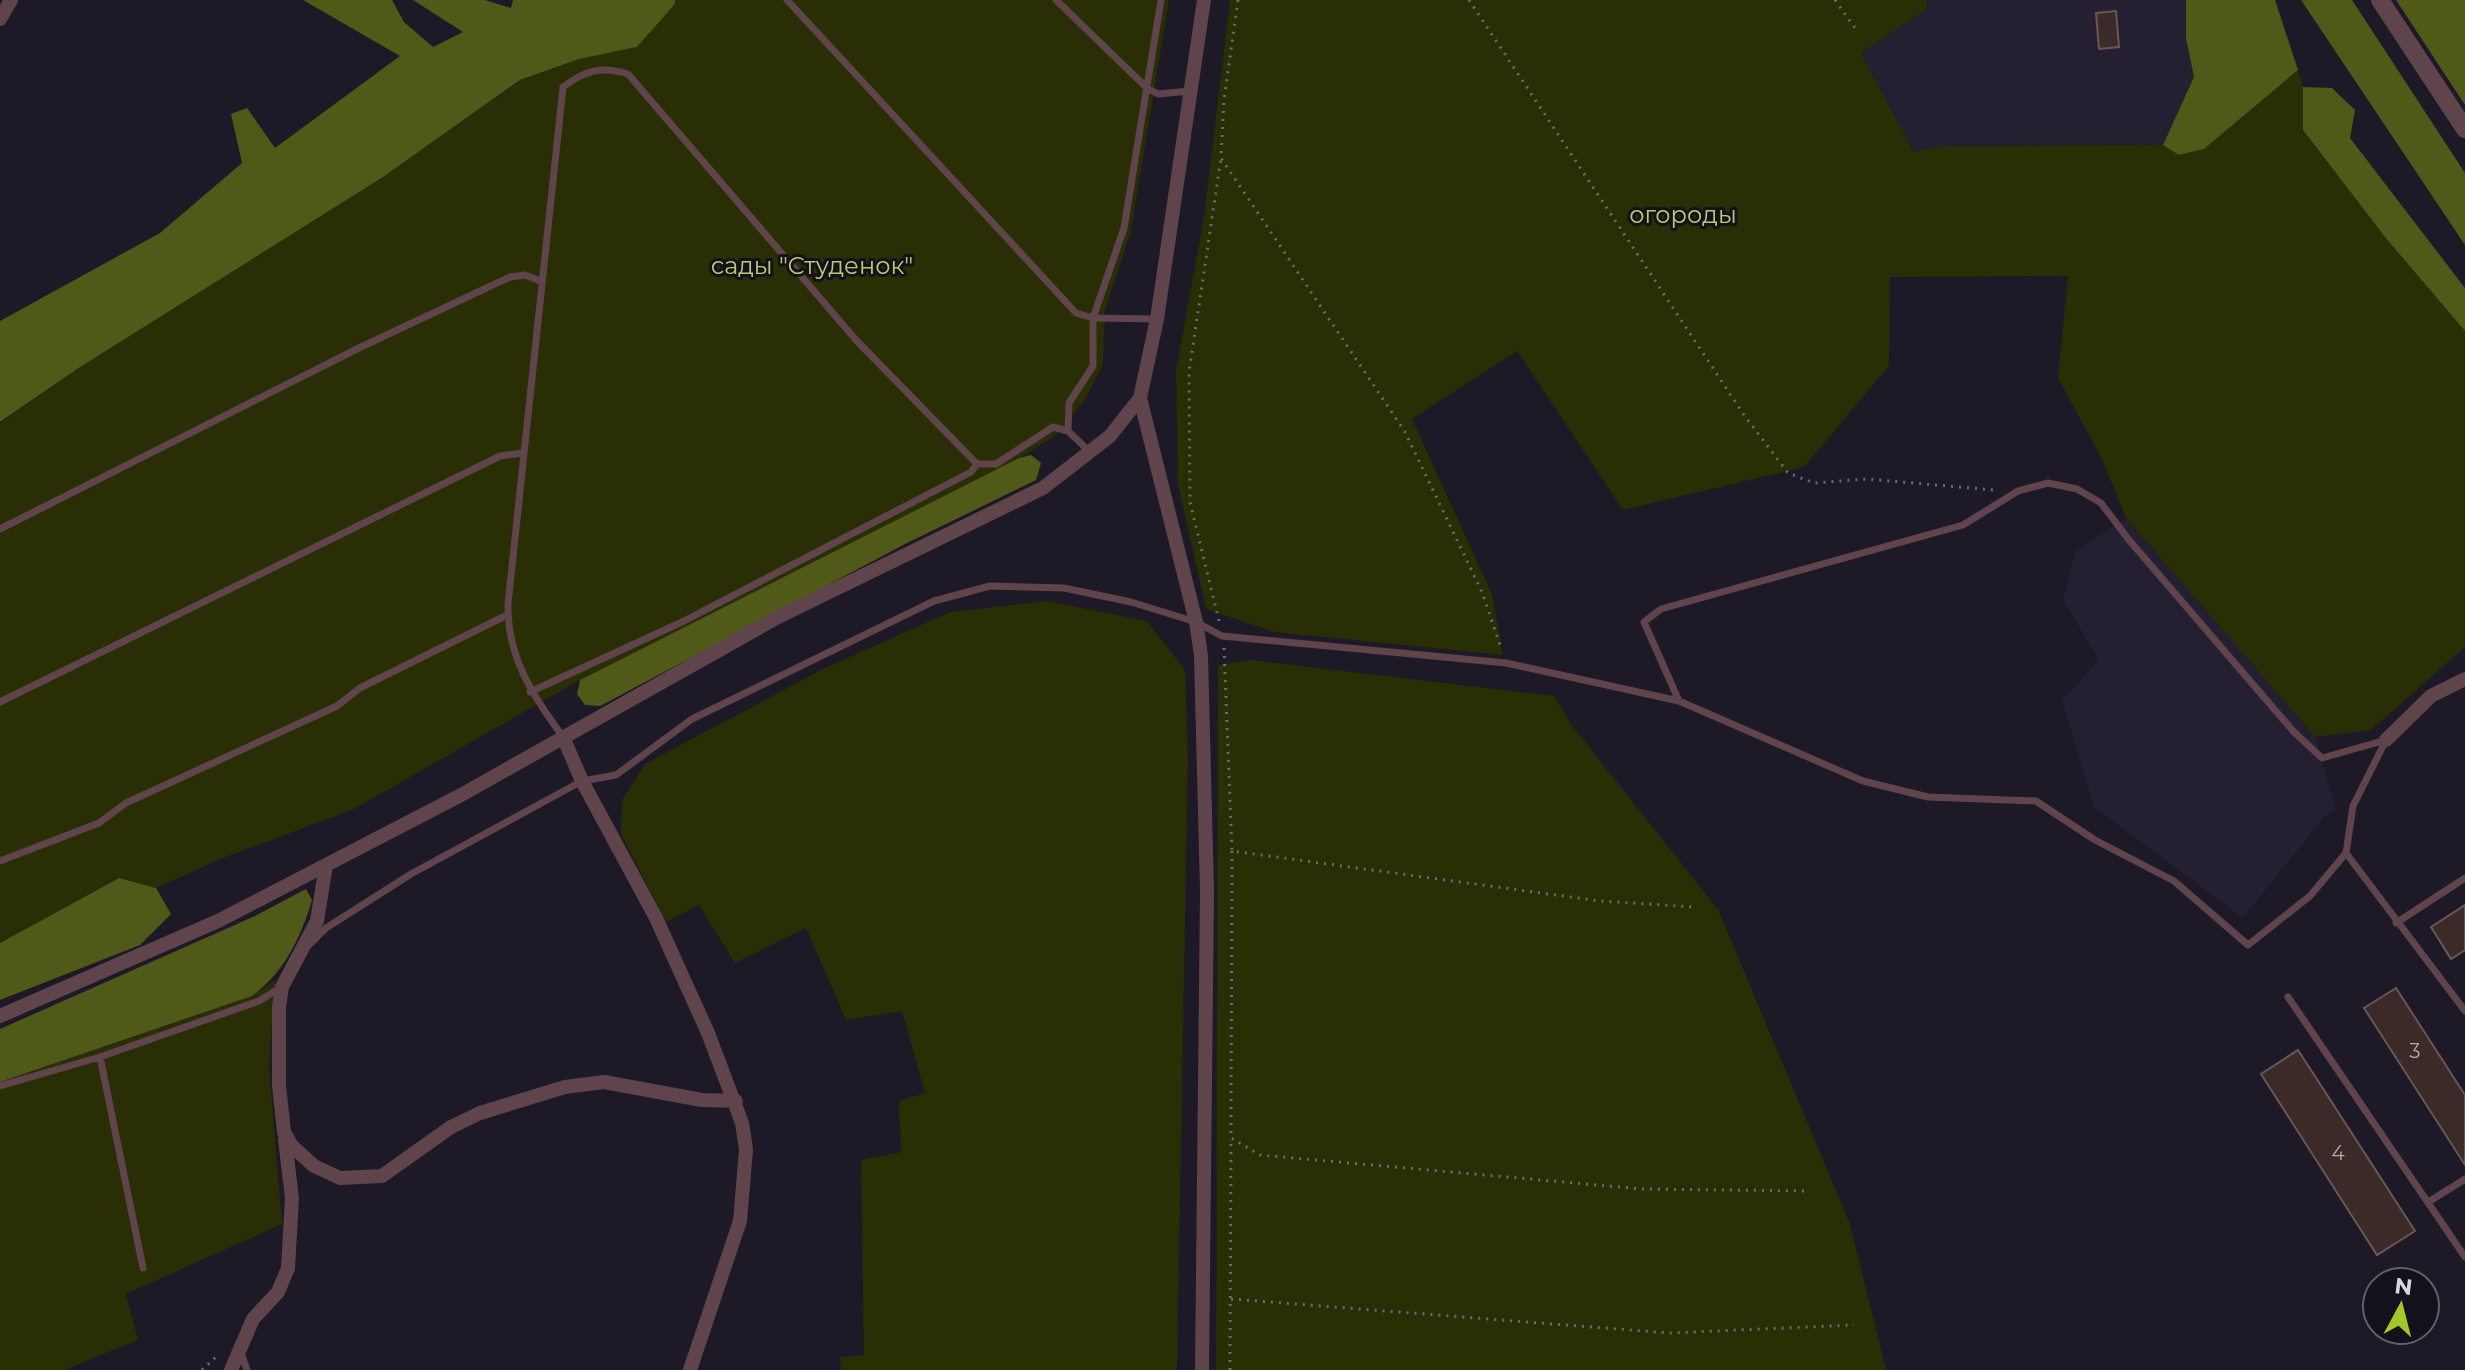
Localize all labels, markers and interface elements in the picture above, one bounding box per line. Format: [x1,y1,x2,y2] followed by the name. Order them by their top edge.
[1629,200,1737,229] park label: огороды
[711,251,913,280] park label: сады "Студенок"
[2409,1039,2421,1063] house number: 3
[2331,1141,2345,1165] house number: 4
[2361,1266,2441,1346] north arrow
[2393,1272,2414,1301] text: N

